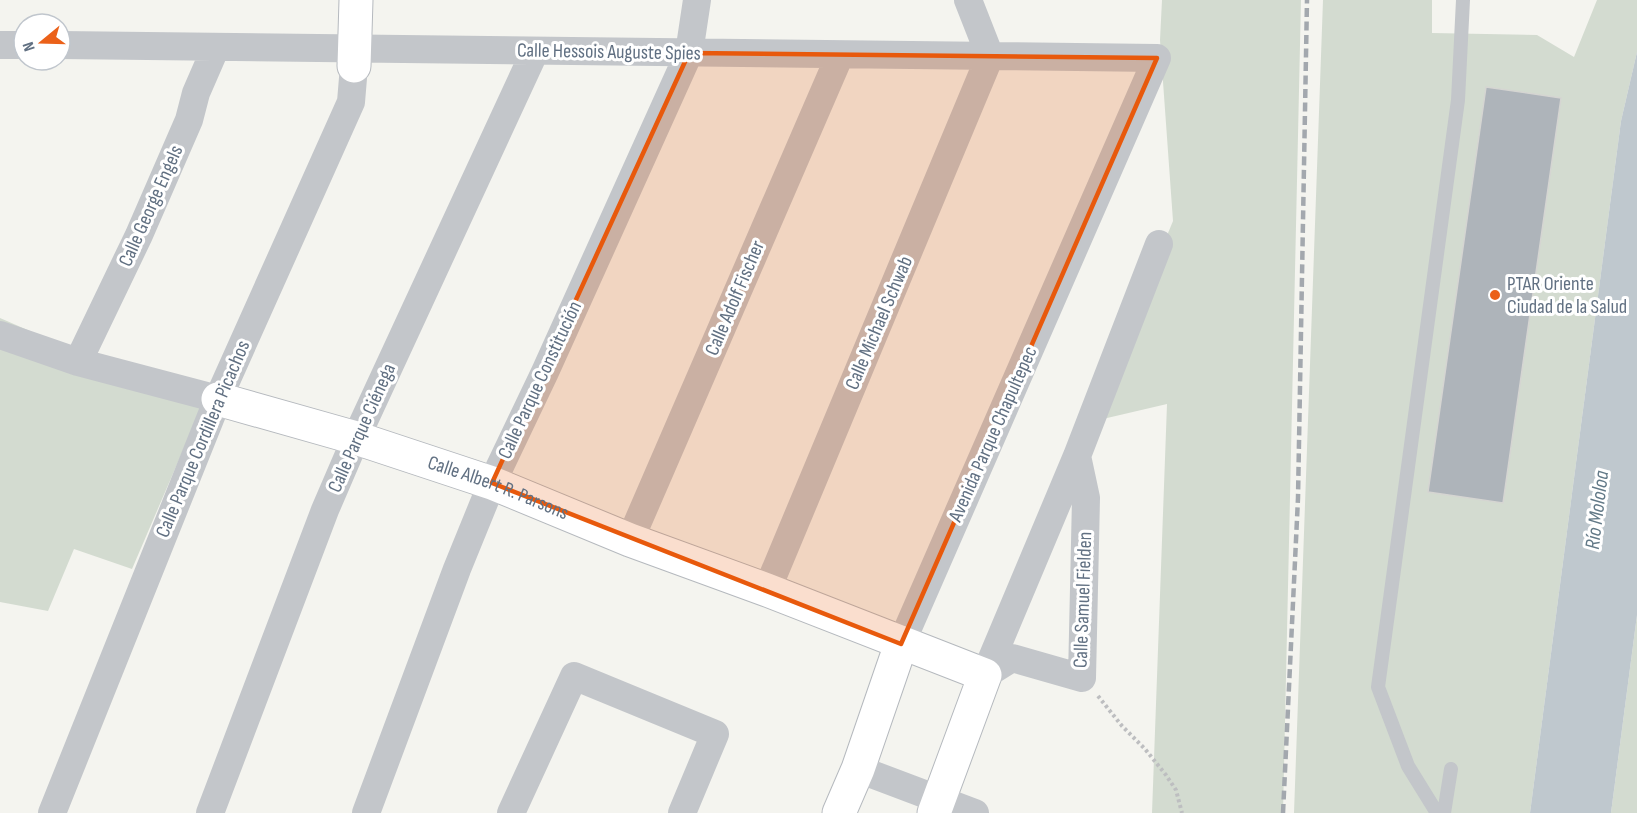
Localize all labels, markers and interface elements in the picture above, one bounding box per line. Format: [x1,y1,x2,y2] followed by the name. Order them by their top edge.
[12,12,72,72] north arrow
[517,38,701,66] street label: Calle Hessois Auguste Spies
[19,39,40,54] text: N
[114,142,188,270] street label: Calle George Engels
[700,237,770,359] street label: Calle Adolf Fischer
[840,253,918,393] street label: Calle Michael Schwab
[1507,272,1627,319] place label: PTAR Oriente Ciudad de la Salud
[1488,288,1502,302] marker: PTAR Oriente Ciudad de la Salud
[493,297,587,463] street label: Calle Parque Constitución
[151,337,255,541] street label: Calle Parque Cordillera Picachos
[943,343,1042,526] street label: Avenida Parque Chapultepec
[323,360,401,496] street label: Calle Parque Ciénega
[425,451,572,525] street label: Calle Albert R. Parsons
[1580,469,1614,551] water label: Río Mololoa
[1069,531,1097,669] street label: Calle Samuel Fielden

